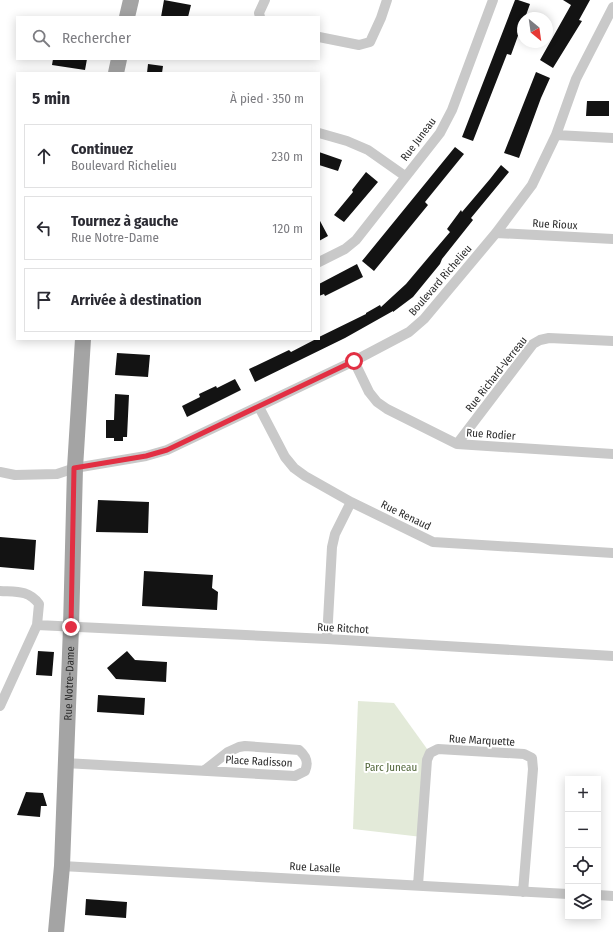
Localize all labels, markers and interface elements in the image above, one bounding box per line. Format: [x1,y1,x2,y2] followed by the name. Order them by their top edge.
[517,12,553,48] north arrow
[16,16,320,60] search box
[30,27,52,49] icon: search
[62,29,131,47] text: Rechercher
[32,88,70,109] text: 5 min
[230,91,304,106] text: À pied · 350 m
[398,115,439,164] street label: Rue Juneau
[71,140,133,158] text: Continuez
[33,145,55,167] icon: ahead
[272,149,303,164] text: 230 m
[71,158,177,173] text: Boulevard Richelieu
[71,212,178,230] text: Tournez à gauche
[33,217,55,239] icon: left
[532,217,578,232] street label: Rue Rioux
[272,221,303,236] text: 120 m
[71,230,159,245] text: Rue Notre-Dame
[406,242,475,318] street label: Boulevard Richelieu
[33,289,55,311] icon: arrive
[71,291,202,309] text: Arrivée à destination
[463,334,530,415] street label: Rue Richard-Verreau
[345,352,363,370] route start
[466,426,516,443] street label: Rue Rodier
[379,498,433,533] street label: Rue Renaud
[62,618,80,636] route end
[317,621,370,636] street label: Rue Ritchot
[61,646,77,721] street label: Rue Notre-Dame
[449,732,515,749] street label: Rue Marquette
[225,753,293,770] street label: Place Radisson
[365,761,417,774] park label: Parc Juneau
[565,776,601,920] map controls
[565,776,601,812] button: +
[565,812,601,848] button: −
[565,848,601,884] button: locate
[289,860,341,875] street label: Rue Lasalle
[565,884,601,920] button: layers

